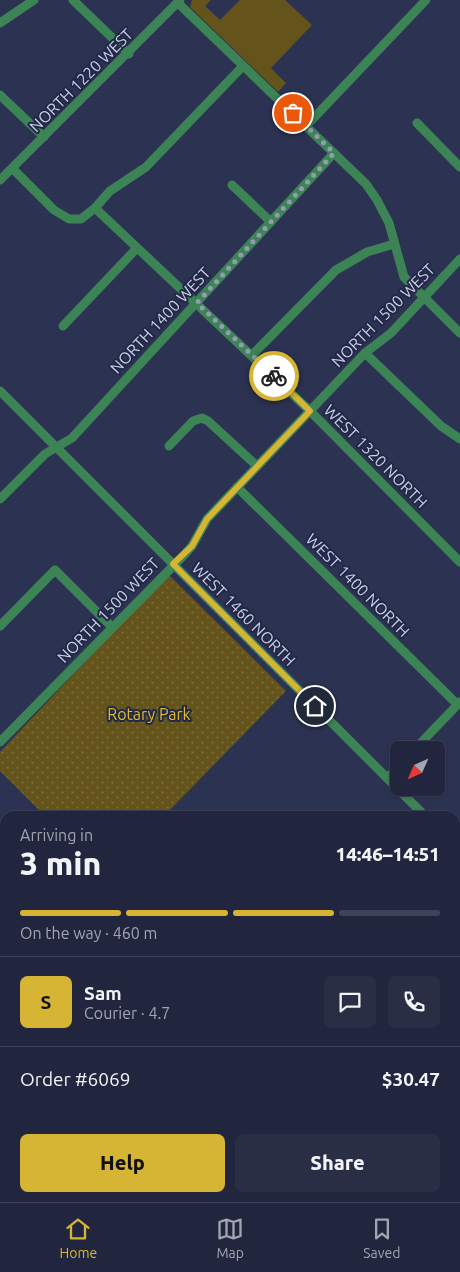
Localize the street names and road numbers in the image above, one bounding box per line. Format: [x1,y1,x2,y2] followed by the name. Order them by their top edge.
[26,25,136,135] street label: NORTH 1220 WEST
[328,260,438,370] street label: NORTH 1500 WEST
[106,263,214,377] street label: NORTH 1400 WEST
[321,401,431,511] street label: WEST 1320 NORTH
[303,530,413,640] street label: WEST 1400 NORTH
[53,554,163,666] street label: NORTH 1500 WEST
[189,559,299,669] street label: WEST 1460 NORTH

